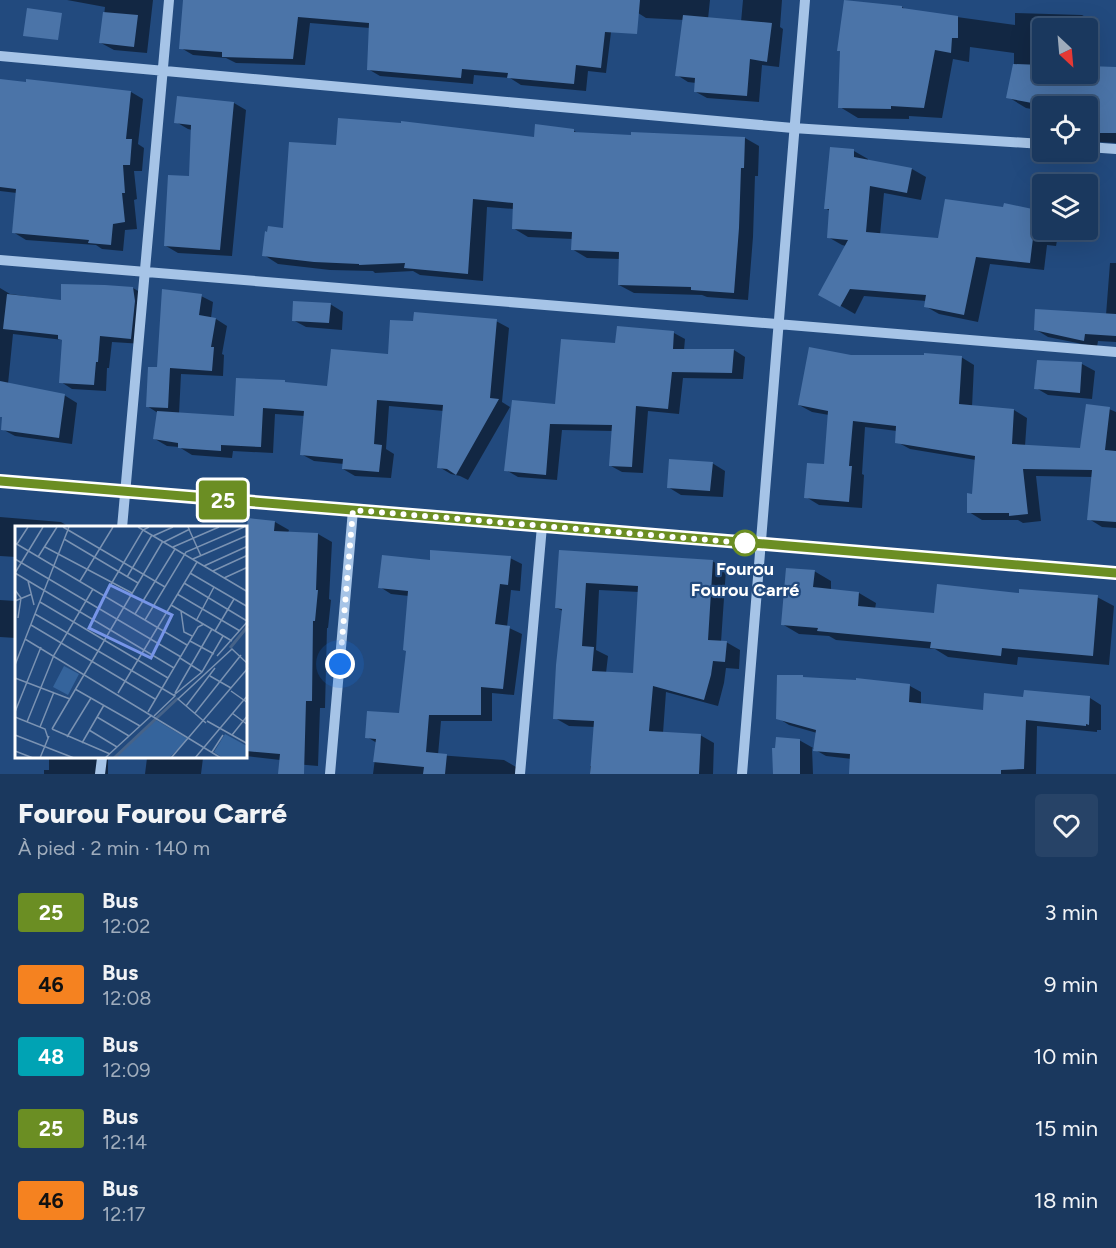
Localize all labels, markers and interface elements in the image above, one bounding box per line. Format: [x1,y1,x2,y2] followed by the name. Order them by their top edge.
[1032,18,1098,84] north arrow
[1032,18,1098,240] map controls
[1032,96,1098,162] button: locate
[1032,174,1098,240] button: layers
[196,480,250,520] line badge: 25
[211,488,235,513] text: 25
[15,526,248,759] inset map
[732,530,758,556] marker: Fourou Fourou Carré
[691,558,799,601] place label: Fourou Fourou Carré
[325,649,355,679] your location
[1035,794,1098,857] button: heart
[18,796,287,830] text: Fourou Fourou Carré
[18,836,210,860] text: À pied · 2 min · 140 m
[102,887,138,914] text: Bus
[1044,899,1098,926] text: 3 min
[39,900,63,925] text: 25
[102,914,151,938] text: 12:02
[102,959,138,986] text: Bus
[1044,971,1098,998] text: 9 min
[38,972,64,997] text: 46
[102,986,152,1010] text: 12:08
[102,1031,138,1058] text: Bus
[1033,1043,1098,1070] text: 10 min
[38,1044,64,1069] text: 48
[102,1058,151,1082] text: 12:09
[102,1103,138,1130] text: Bus
[1035,1115,1098,1142] text: 15 min
[39,1116,63,1141] text: 25
[102,1130,147,1154] text: 12:14
[102,1175,138,1202] text: Bus
[1034,1187,1098,1214] text: 18 min
[38,1188,64,1213] text: 46
[102,1202,146,1226] text: 12:17

